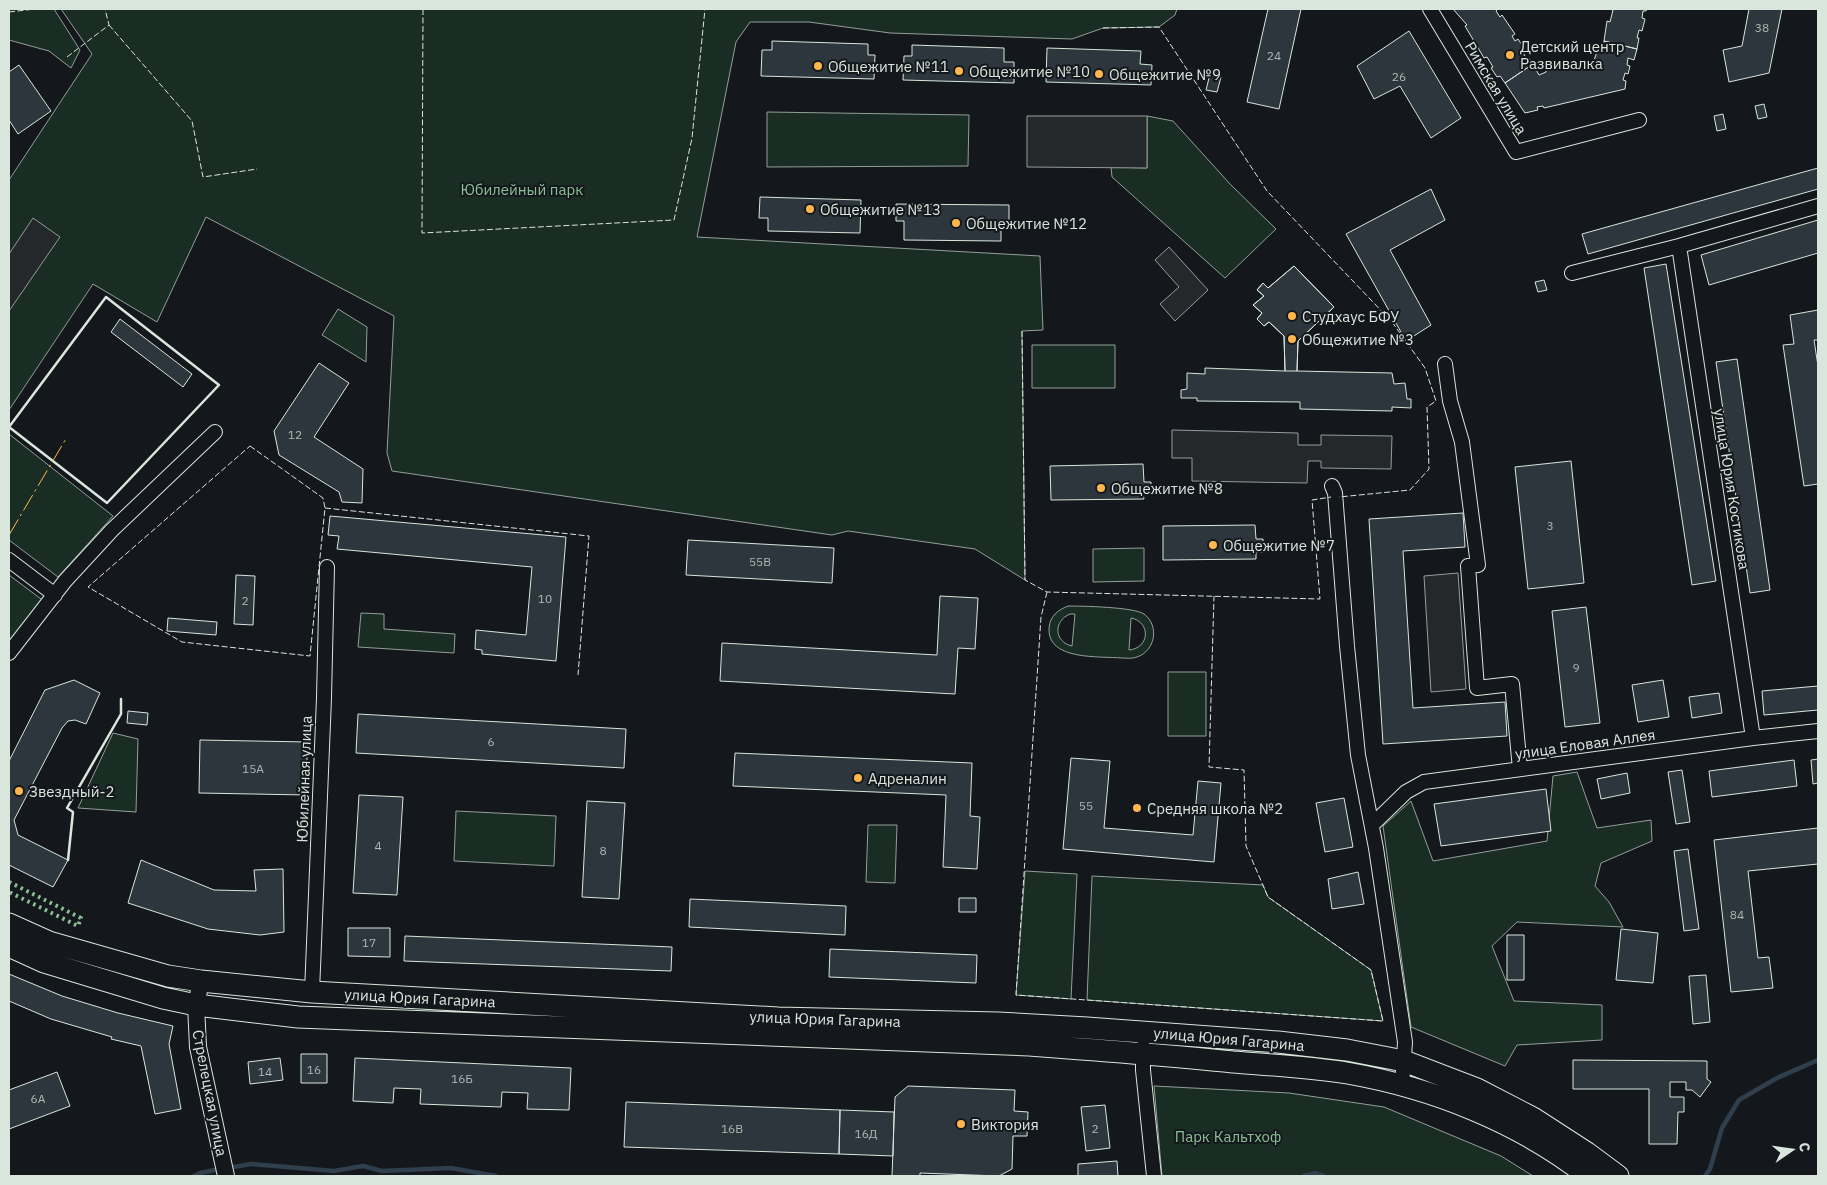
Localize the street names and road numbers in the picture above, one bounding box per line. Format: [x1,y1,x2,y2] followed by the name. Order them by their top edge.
[1461,38,1531,138] street label: Римская улица
[1710,407,1754,571] street label: улица Юрия Костикова
[292,715,316,843] street label: Юбилейная улица
[1514,725,1656,763] street label: улица Еловая Аллея
[344,985,496,1011] street label: улица Юрия Гагарина
[749,1007,901,1031] street label: улица Юрия Гагарина
[1153,1023,1305,1055] street label: улица Юрия Гагарина
[188,1028,232,1158] street label: Стрелецкая улица

